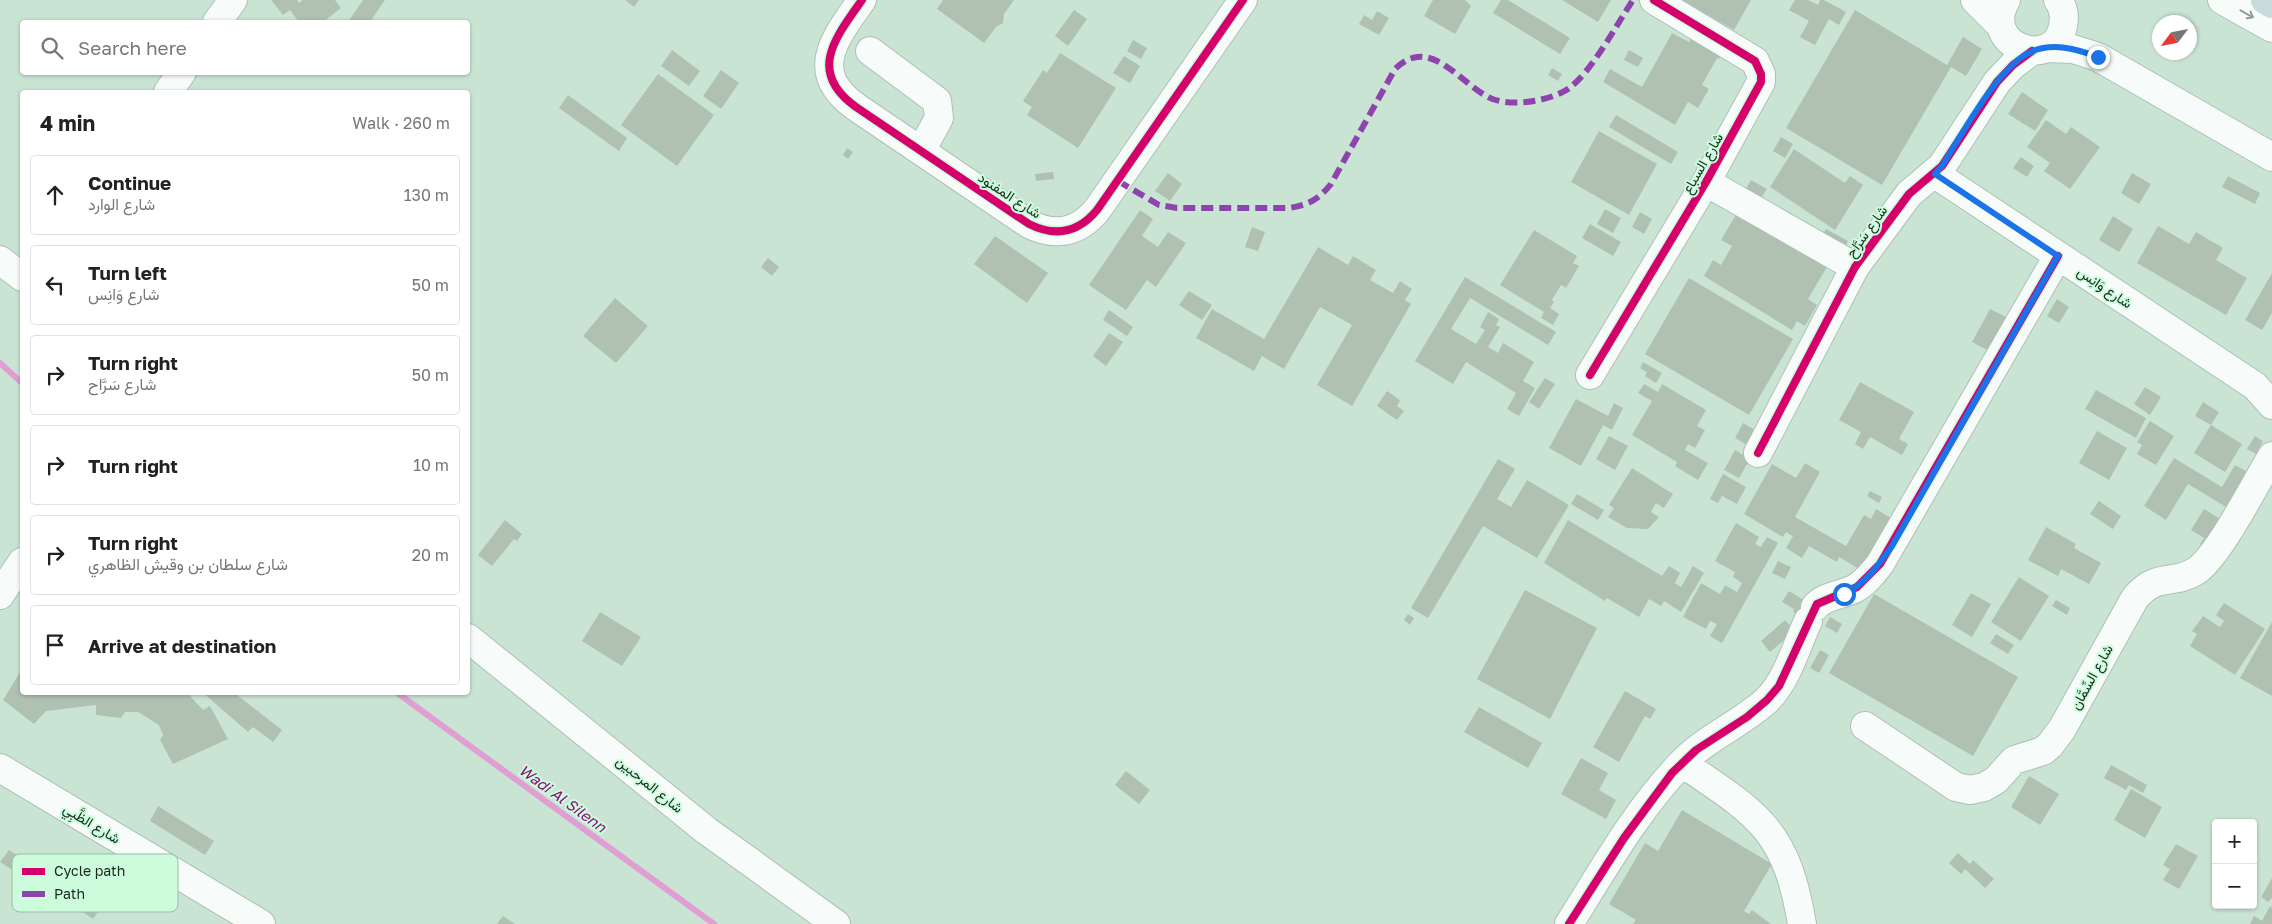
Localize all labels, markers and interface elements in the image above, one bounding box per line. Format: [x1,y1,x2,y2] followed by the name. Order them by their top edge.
[2239,10,2254,19] one-way arrow
[2152,15,2197,60] north arrow
[20,20,470,75] search box
[38,34,66,62] icon: search
[78,36,187,59] text: Search here
[2087,46,2110,69] route end
[40,110,95,136] text: 4 min
[352,113,450,133] text: Walk · 260 m
[1678,130,1729,198] street label: شارع السباع
[974,168,1045,224] street label: شارع المفنود
[88,171,171,194] text: Continue
[41,181,69,209] icon: ahead
[404,185,449,205] text: 130 m
[88,194,155,214] text: شارع الوارد
[1842,202,1893,262] street label: شارع سَرَّاح
[88,261,167,284] text: Turn left
[2073,262,2136,314] street label: شارع وَانِس
[41,271,69,299] icon: left
[412,275,449,295] text: 50 m
[88,284,159,304] text: شارع وَانِس
[88,351,178,374] text: Turn right
[41,361,69,389] icon: right
[412,365,449,385] text: 50 m
[88,374,156,394] text: شارع سَرَّاح
[41,451,69,479] icon: right
[88,454,178,477] text: Turn right
[413,455,449,475] text: 10 m
[88,531,178,554] text: Turn right
[41,541,69,569] icon: right
[412,545,449,565] text: 20 m
[88,554,288,574] text: شارع سلطان بن وقيش الظاهري
[1833,583,1856,606] route start
[41,631,69,659] icon: arrive
[88,634,276,657] text: Arrive at destination
[2066,641,2118,714] street label: شارع السِّمَّان
[611,752,687,818] street label: شارع المرحبين
[516,760,611,836] water label: Wadi Al Silenn
[58,798,124,850] street label: شارع الظَّبِي
[2212,819,2257,909] map controls
[2212,819,2257,864] button: +
[12,854,178,912] legend
[54,862,125,879] text: Cycle path
[2212,864,2257,909] button: −
[54,885,85,902] text: Path

